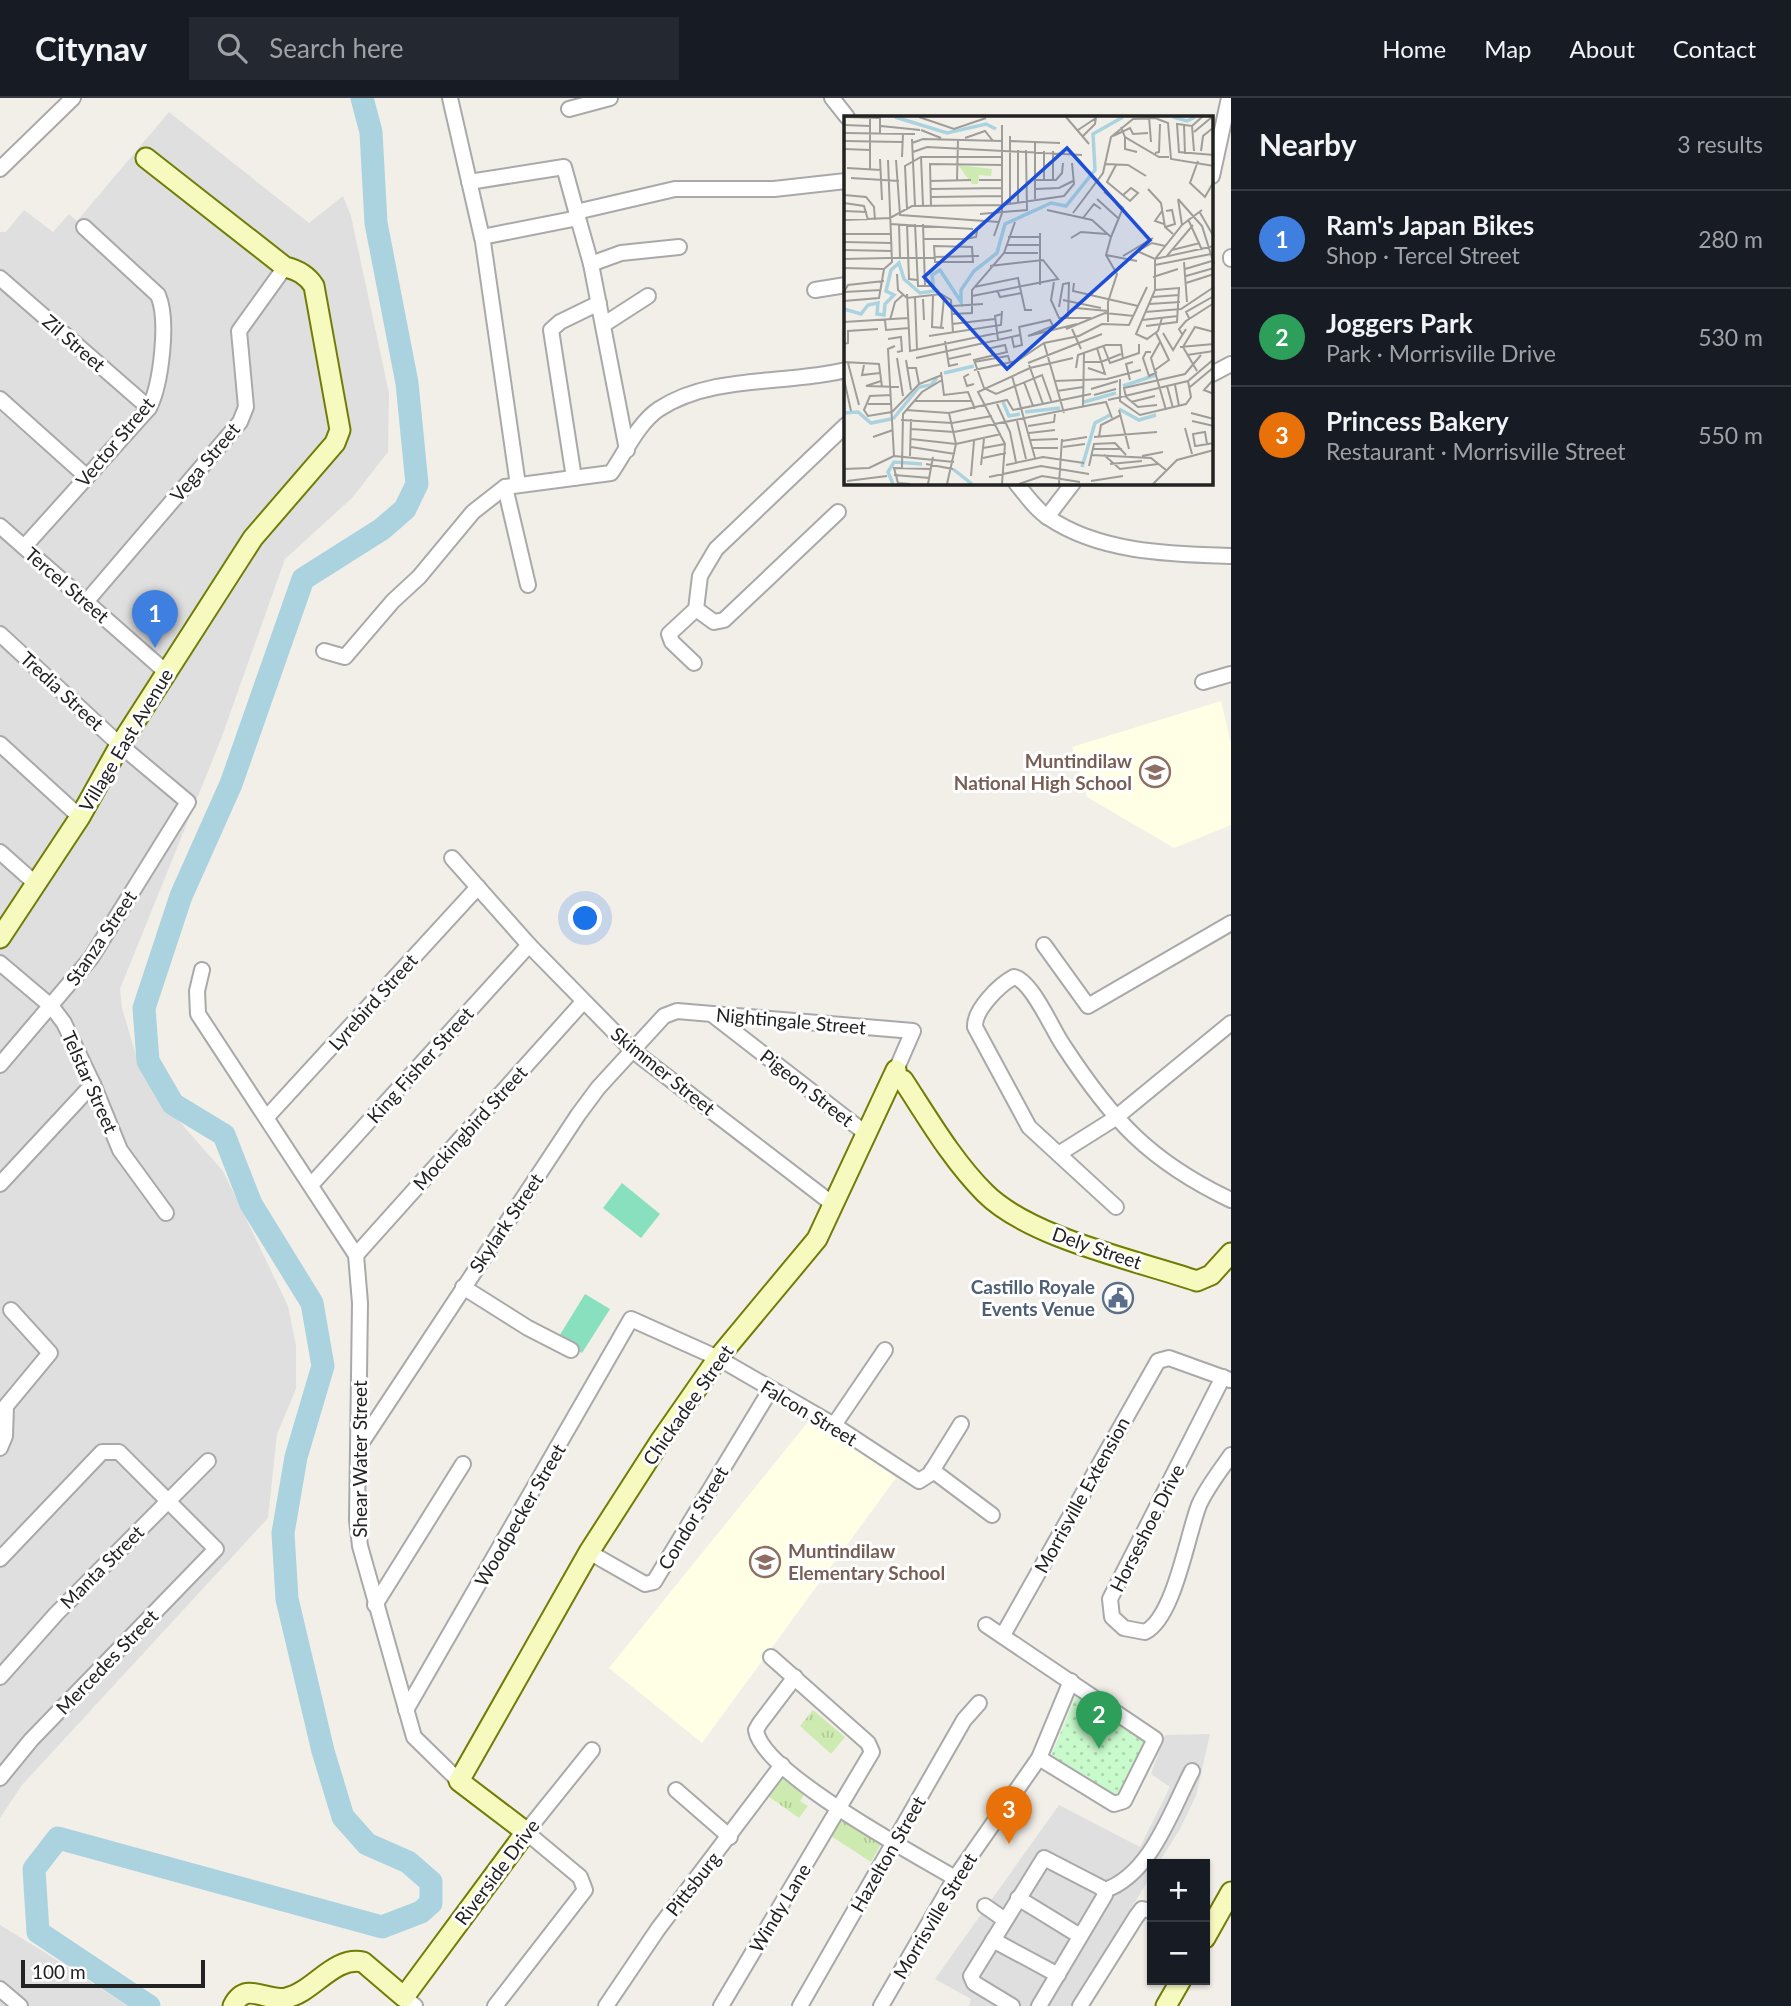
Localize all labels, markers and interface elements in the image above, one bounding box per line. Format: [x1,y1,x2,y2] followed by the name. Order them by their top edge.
[189,17,679,80] search box
[35,28,147,68] text: Citynav
[213,29,251,67] icon: search
[269,32,403,64] text: Search here
[1382,34,1446,63] text: Home
[1484,34,1532,63] text: Map
[1570,34,1635,63] text: About
[1673,34,1756,63] text: Contact
[844,116,1214,485] inset map
[1259,126,1357,162] text: Nearby
[1677,130,1763,158] text: 3 results
[1326,209,1534,241] text: Ram's Japan Bikes
[1275,225,1289,253] text: 1
[1698,225,1763,253] text: 280 m
[1326,241,1520,269] text: Shop · Tercel Street
[1326,307,1473,339] text: Joggers Park
[38,309,110,376] street label: Zil Street
[1275,323,1289,351] text: 2
[1698,323,1763,351] text: 530 m
[1326,339,1556,367] text: Park · Morrisville Drive
[71,392,159,491] street label: Vector Street
[1326,405,1509,437] text: Princess Bakery
[165,417,244,506] street label: Vega Street
[1275,421,1289,449] text: 3
[1698,421,1763,449] text: 550 m
[1326,437,1625,465] text: Restaurant · Morrisville Street
[21,542,114,627] street label: Tercel Street
[132,590,178,648] pin: 1
[16,646,109,735] street label: Tredia Street
[74,664,177,815] street label: Village East Avenue
[954,749,1133,794] place label: Muntindilaw National High School
[1138,755,1172,789] school or university icon: Muntindilaw National High School
[60,886,141,990] street label: Stanza Street
[568,901,602,935] your location
[323,949,422,1055] street label: Lyrebird Street
[362,1002,478,1127] street label: King Fisher Street
[715,1002,867,1039] street label: Nightingale Street
[607,1022,720,1120] street label: Skimmer Street
[58,1027,123,1137] street label: Telstar Street
[756,1044,859,1131] street label: Pigeon Street
[408,1061,532,1195] street label: Mockingbird Street
[464,1168,547,1277] street label: Skylark Street
[1049,1222,1145,1274] street label: Dely Street
[971,1275,1095,1320] place label: Castillo Royale Events Venue
[1101,1281,1135,1315] public building icon: Castillo Royale Events Venue
[638,1340,738,1469] street label: Chickadee Street
[757,1375,862,1450] street label: Falcon Street
[348,1380,371,1538] street label: Shear Water Street
[1029,1413,1134,1577] street label: Morrisville Extension
[469,1439,570,1590] street label: Woodpecker Street
[1105,1460,1189,1595] street label: Horseshoe Drive
[653,1462,733,1574] street label: Condor Street
[55,1520,148,1613] street label: Manta Street
[788,1539,945,1584] place label: Muntindilaw Elementary School
[748,1545,782,1579] school or university icon: Muntindilaw Elementary School
[51,1604,162,1719] street label: Mercedes Street
[1076,1691,1122,1749] pin: 2
[986,1786,1032,1844] pin: 3
[845,1792,930,1916] street label: Hazelton Street
[449,1814,544,1929] street label: Riverside Drive
[660,1847,725,1920] street label: Pittsburg
[888,1848,981,1983] street label: Morrisville Street
[744,1859,815,1956] street label: Windy Lane
[1147,1859,1210,1985] map controls
[1147,1859,1210,1922] button: +
[1147,1922,1210,1985] button: −
[21,1957,205,1989] scale bar
[32,1960,86,1983] text: 100 m

